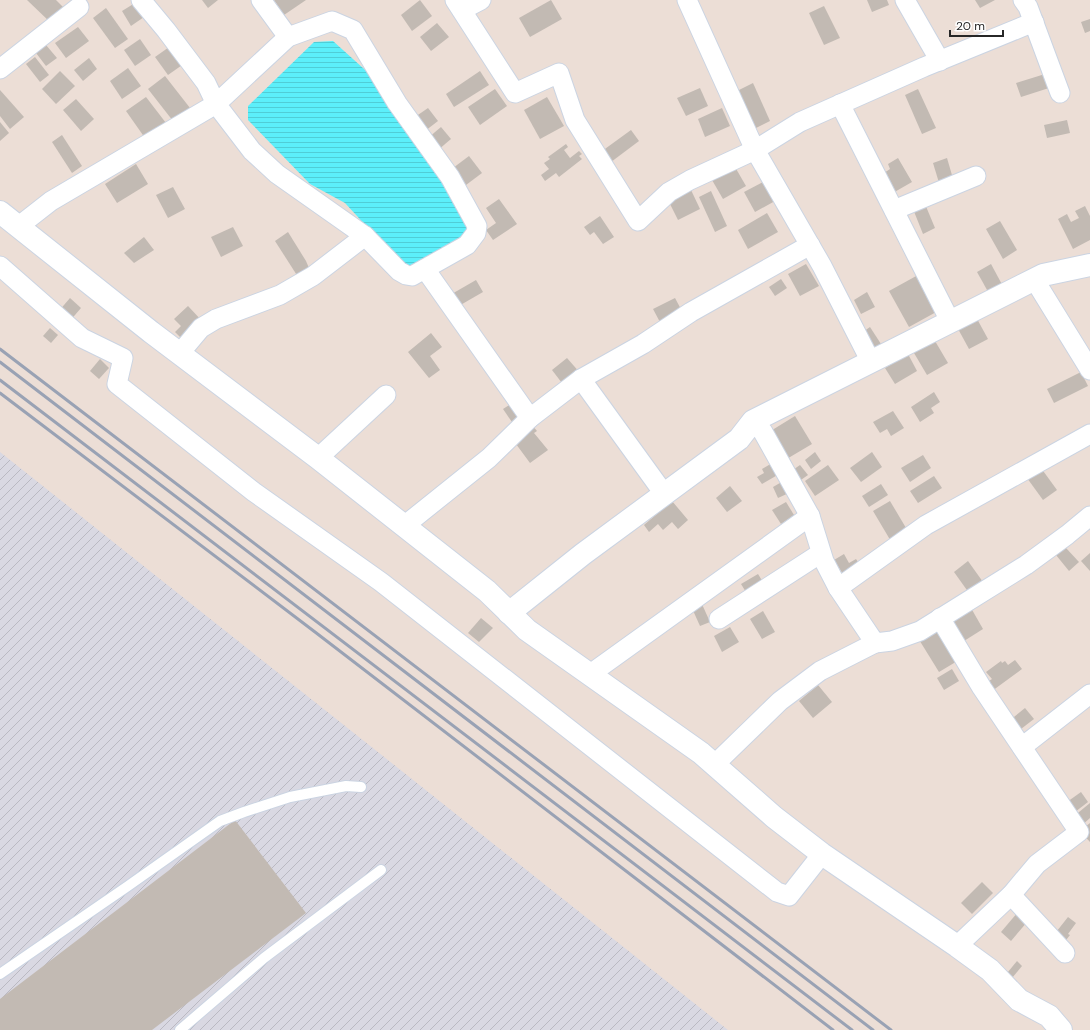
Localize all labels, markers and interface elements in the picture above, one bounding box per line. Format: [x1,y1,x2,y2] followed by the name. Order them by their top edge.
[950,12,1003,38] scale bar
[956,18,985,34] text: 20 m

